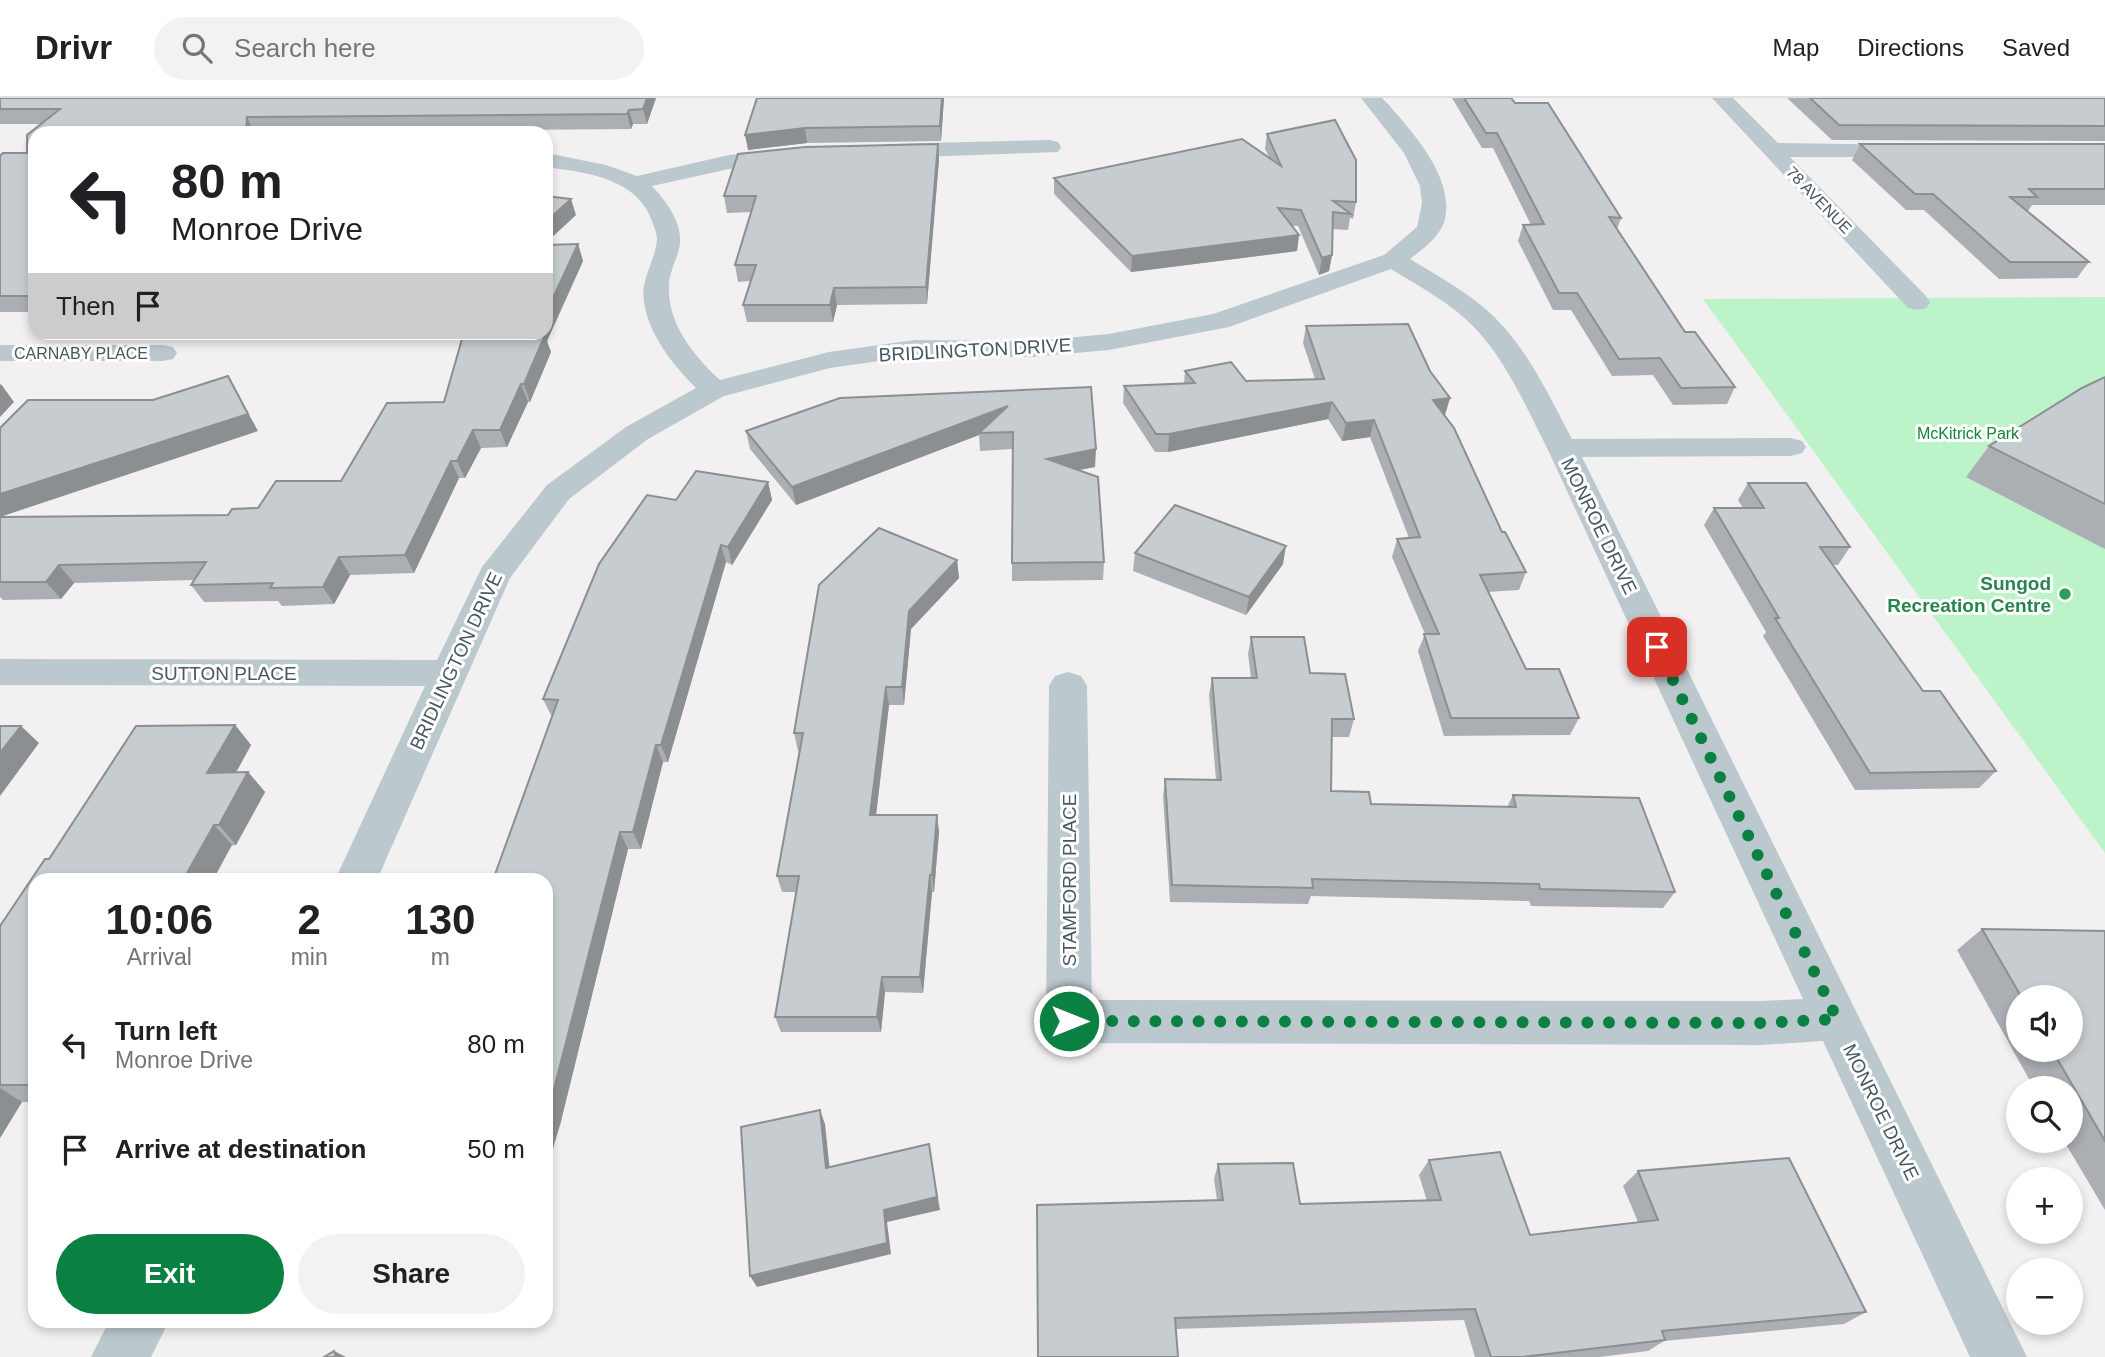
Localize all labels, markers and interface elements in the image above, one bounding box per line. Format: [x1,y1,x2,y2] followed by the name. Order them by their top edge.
[154,17,644,80] search box
[35,29,112,66] text: Drivr
[178,29,216,67] icon: search
[234,33,376,63] text: Search here
[1773,34,1819,61] text: Map
[1857,34,1964,61] text: Directions
[2002,34,2070,61] text: Saved
[56,154,147,245] icon: left
[171,154,283,208] text: 80 m
[1783,163,1855,237] street label: 78 AVENUE
[171,211,363,247] text: Monroe Drive
[129,287,167,325] icon: arrive
[56,291,115,321] text: Then
[878,334,1072,366] street label: BRIDLINGTON DRIVE
[14,345,148,362] street label: CARNABY PLACE
[1917,425,2020,442] park label: McKitrick Park
[1557,455,1641,597] street label: MONROE DRIVE
[406,569,506,753] street label: BRIDLINGTON DRIVE
[1887,573,2051,616] place label: Sungod Recreation Centre
[2057,586,2073,602] marker: Sungod Recreation Centre
[1627,617,1687,677] pin
[1638,628,1676,666] icon: arrive
[151,663,297,684] street label: SUTTON PLACE
[1059,794,1080,966] street label: STAMFORD PLACE
[106,896,213,943] text: 10:06
[297,896,321,943] text: 2
[405,896,475,943] text: 130
[127,944,192,970] text: Arrival
[291,944,328,970] text: min
[431,944,450,970] text: m
[1032,984,1106,1058] position arrow
[2006,985,2083,1335] map controls
[2006,985,2083,1062] button: sound
[115,1016,217,1046] text: Turn left
[56,1026,94,1064] icon: left
[467,1029,525,1059] text: 80 m
[1839,1041,1923,1183] street label: MONROE DRIVE
[115,1047,253,1073] text: Monroe Drive
[2006,1076,2083,1153] button: search
[56,1131,94,1169] icon: arrive
[115,1134,366,1164] text: Arrive at destination
[467,1134,525,1164] text: 50 m
[2006,1167,2083,1244] button: +
[56,1234,284,1314] button: Exit
[298,1234,525,1314] button: Share
[2006,1258,2083,1335] button: −

